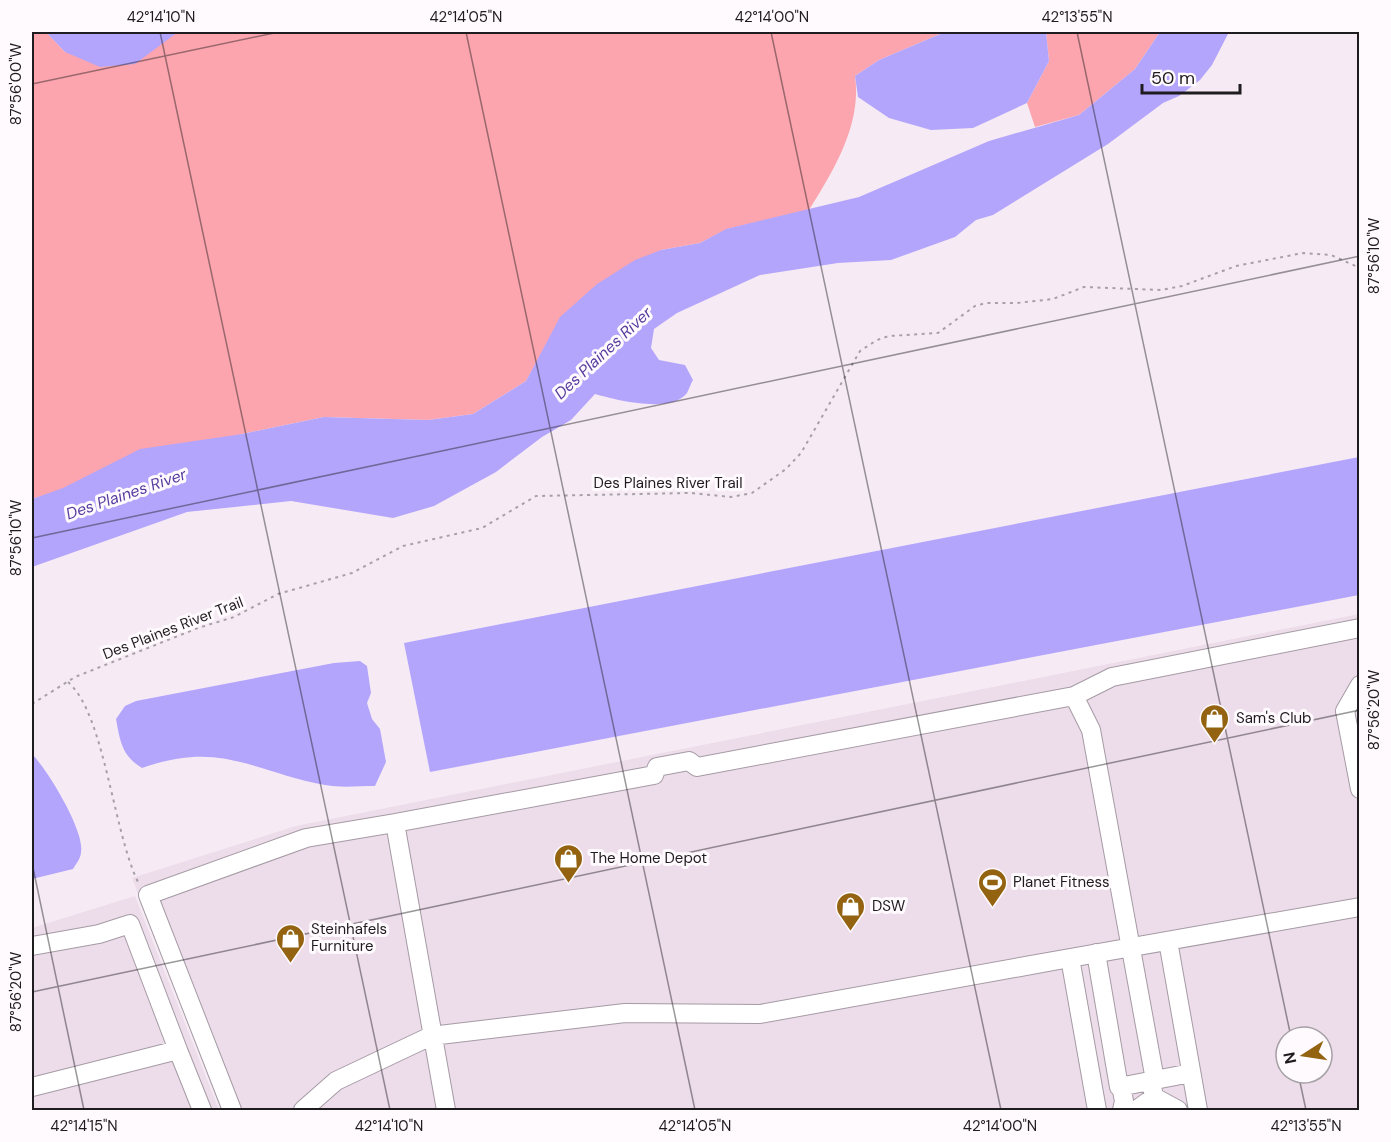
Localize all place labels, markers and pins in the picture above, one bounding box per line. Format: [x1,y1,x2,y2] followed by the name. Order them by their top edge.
[1199,702,1231,744] shop icon: Sam's Club
[1236,708,1311,728] place label: Sam's Club
[553,842,585,884] shop icon: The Home Depot
[590,848,707,868] place label: The Home Depot
[976,866,1008,908] sports icon: Planet Fitness
[1013,872,1110,892] place label: Planet Fitness
[835,890,867,932] shop icon: DSW
[872,896,906,916] place label: DSW
[311,919,387,956] place label: Steinhafels Furniture
[274,922,306,964] shop icon: Steinhafels Furniture

